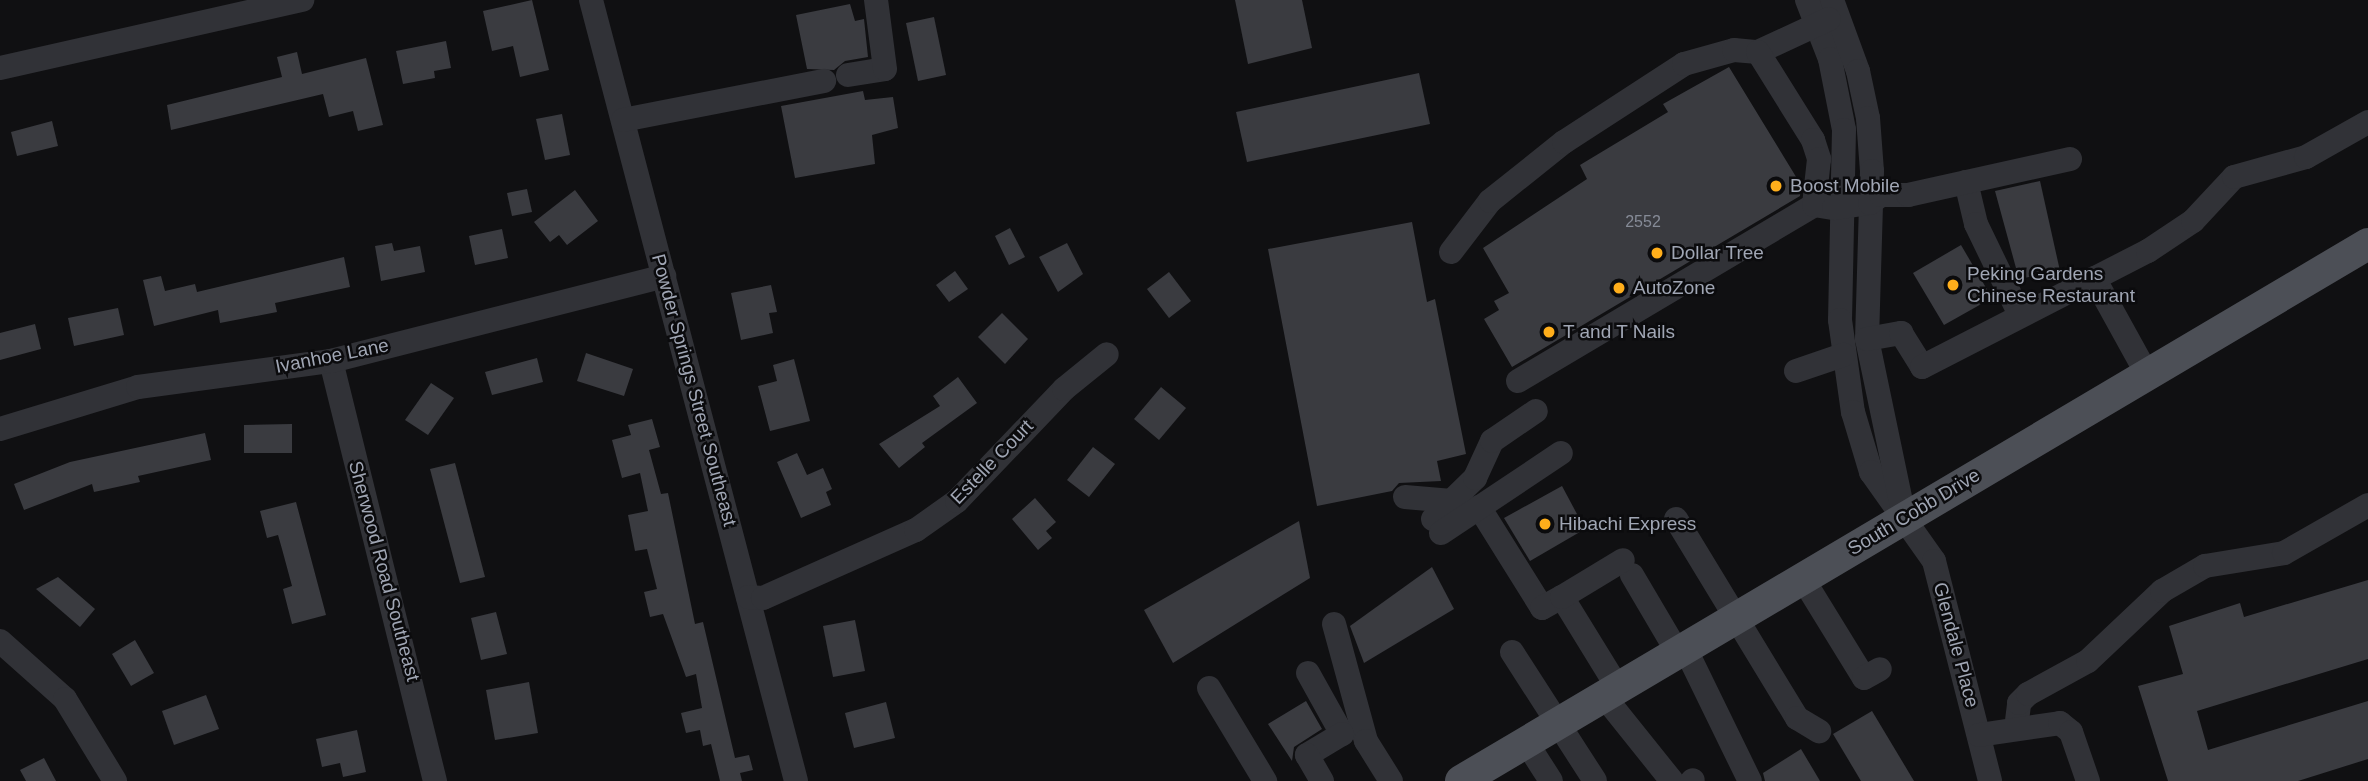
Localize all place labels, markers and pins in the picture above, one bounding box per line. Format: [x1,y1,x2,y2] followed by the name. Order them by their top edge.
[1790,175,1900,197] place label: Boost Mobile
[1768,178,1784,194] marker: Boost Mobile
[1671,242,1764,264] place label: Dollar Tree
[1649,245,1665,261] marker: Dollar Tree
[1967,263,2135,307] place label: Peking Gardens Chinese Restaurant
[1633,277,1715,299] place label: AutoZone
[1945,277,1961,293] marker: Peking Gardens Chinese Restaurant
[1611,280,1627,296] marker: AutoZone
[1563,321,1676,343] place label: T and T Nails
[1541,324,1557,340] marker: T and T Nails
[1559,513,1696,535] place label: Hibachi Express
[1537,516,1553,532] marker: Hibachi Express

